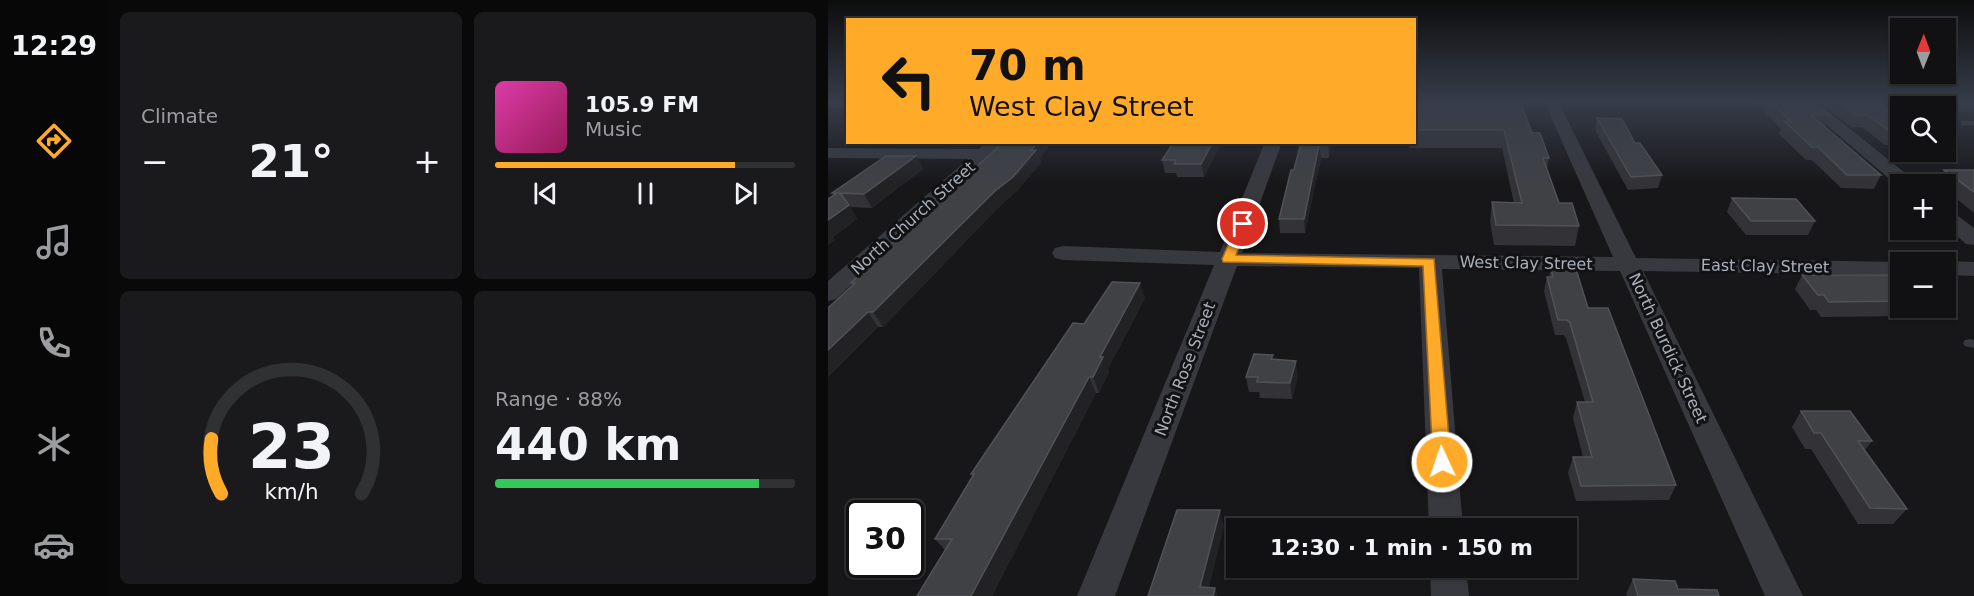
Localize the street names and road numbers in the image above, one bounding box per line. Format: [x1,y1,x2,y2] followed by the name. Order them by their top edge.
[847,157,979,279] street label: North Church Street
[1459,252,1593,274] street label: West Clay Street
[1701,255,1829,277] street label: East Clay Street
[1625,270,1711,426] street label: North Burdick Street
[1151,299,1219,439] street label: North Rose Street

